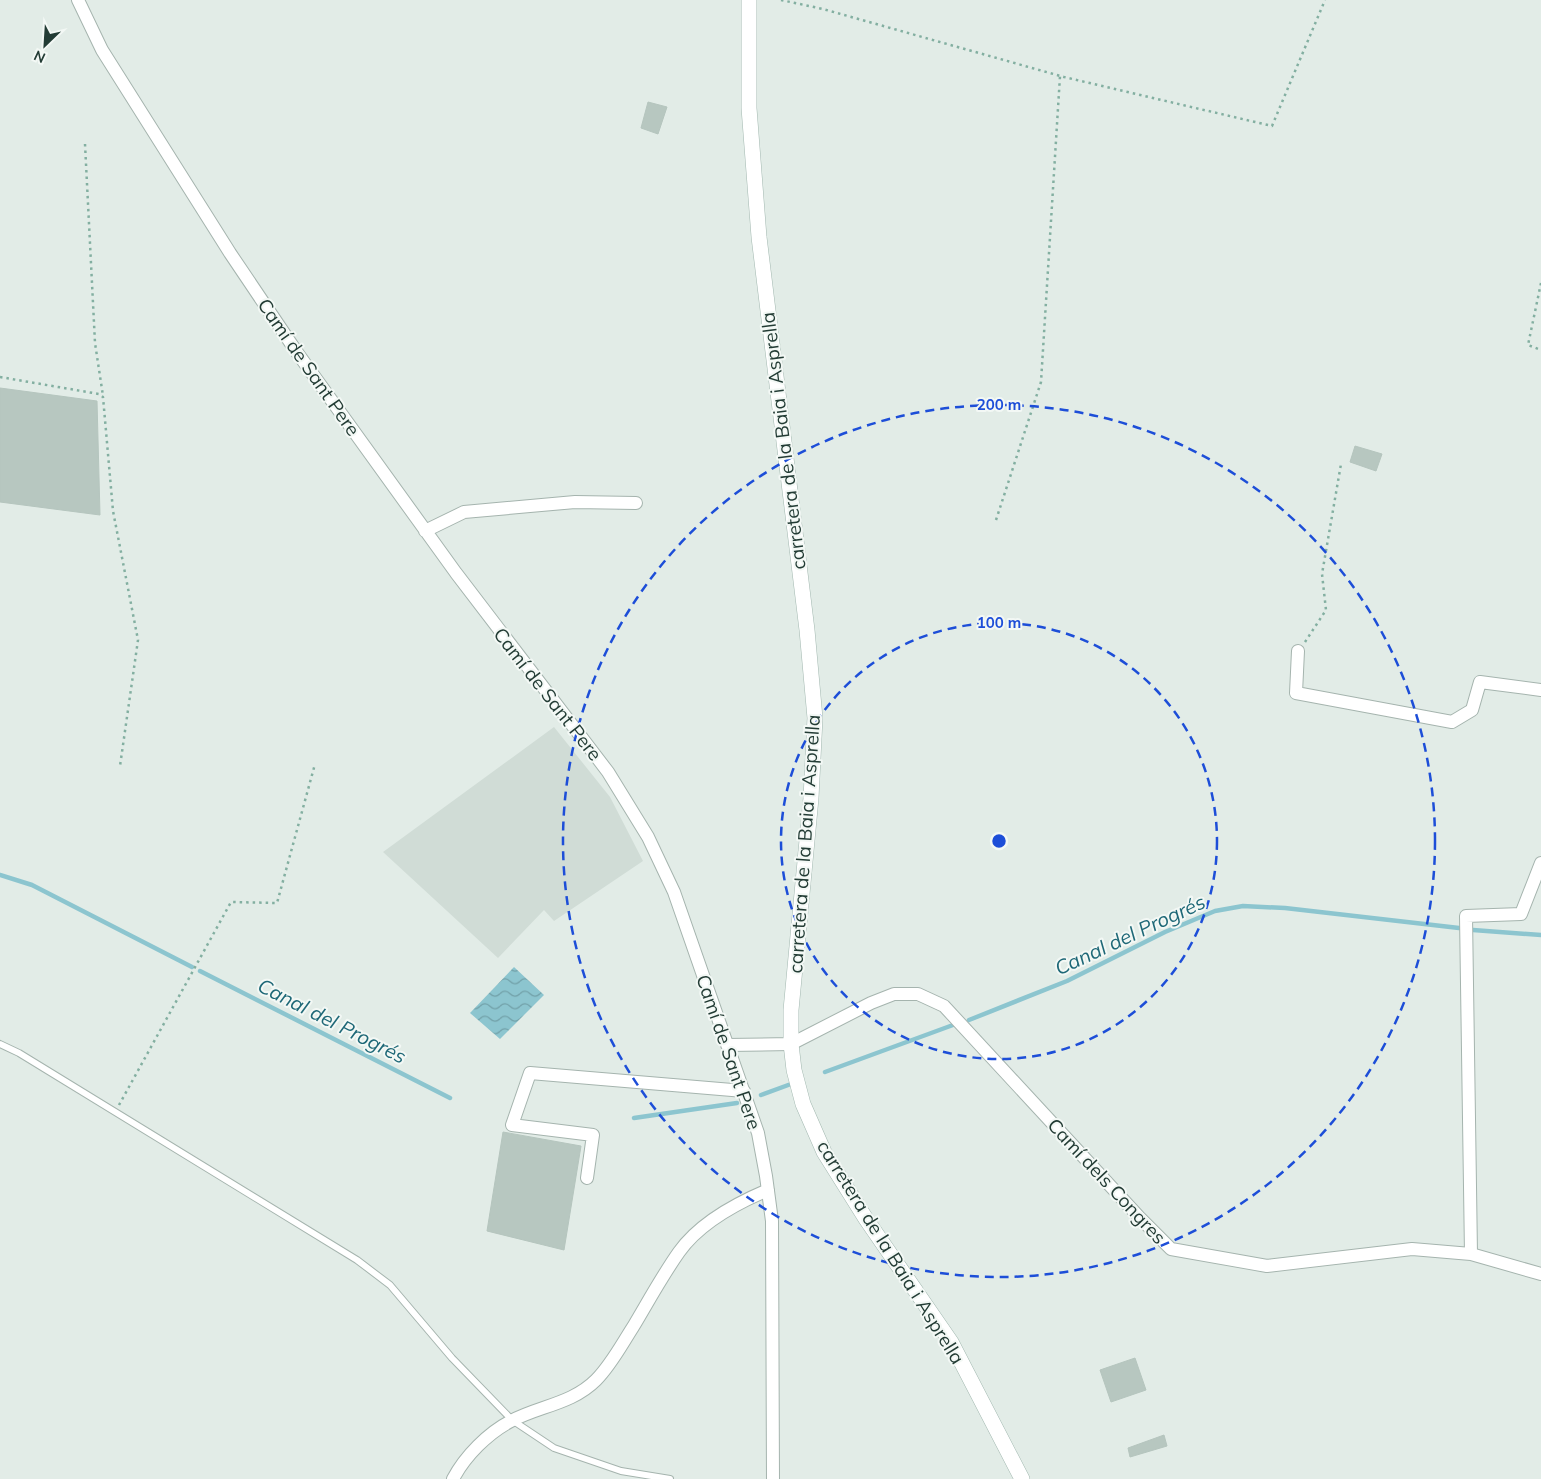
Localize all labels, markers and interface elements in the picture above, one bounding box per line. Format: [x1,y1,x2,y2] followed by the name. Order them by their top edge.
[20,20,70,70] north arrow
[31,46,48,67] text: N
[253,294,365,440] street label: Camí de Sant Pere
[755,311,811,571] street label: carretera de la Baia i Asprella
[977,395,1021,414] text: 200 m
[977,613,1021,632] text: 100 m
[489,623,607,765] street label: Camí de Sant Pere
[783,714,825,974] street label: carretera de la Baia i Asprella
[990,832,1008,850] centre of rings
[1051,889,1209,980] water label: Canal del Progrés
[691,971,767,1133] street label: Camí de Sant Pere
[254,972,411,1069] water label: Canal del Progrés
[1043,1113,1171,1249] street label: Camí dels Congres
[812,1136,970,1368] street label: carretera de la Baia i Asprella

